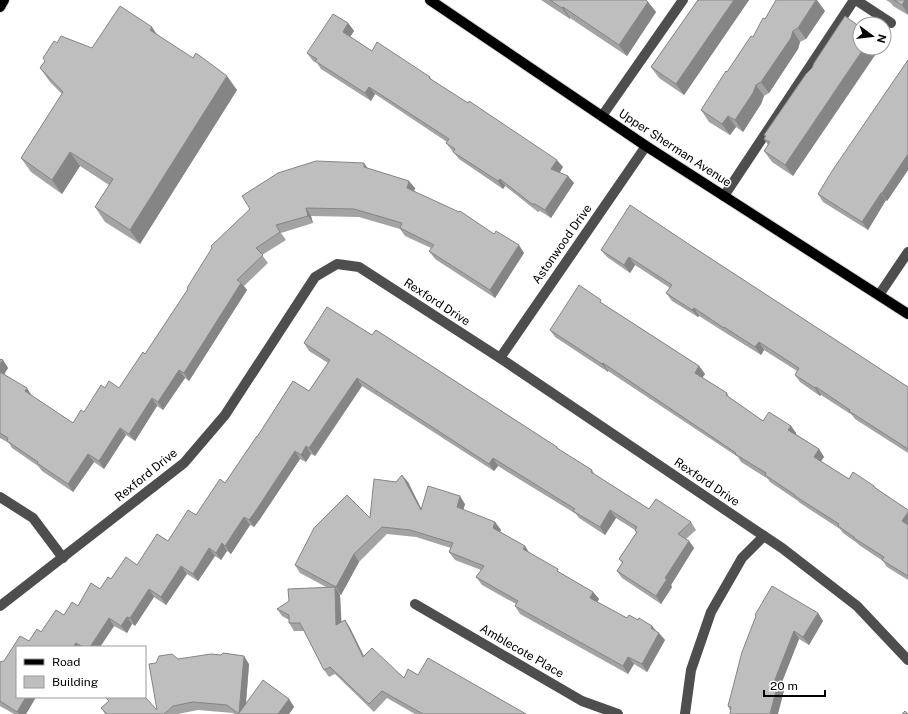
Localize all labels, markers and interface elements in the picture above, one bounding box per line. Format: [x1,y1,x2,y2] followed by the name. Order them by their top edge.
[852,16,892,56] north arrow
[875,33,889,44] text: N
[616,106,734,190] street label: Upper Sherman Avenue
[529,201,595,286] street label: Astonwood Drive
[401,275,473,329] street label: Rexford Drive
[112,446,180,504] street label: Rexford Drive
[672,455,743,509] street label: Rexford Drive
[478,621,567,681] street label: Amblecote Place
[16,646,146,698] legend
[52,655,80,669] text: Road
[764,672,825,698] scale bar
[52,675,98,689] text: Building
[770,679,798,693] text: 20 m

